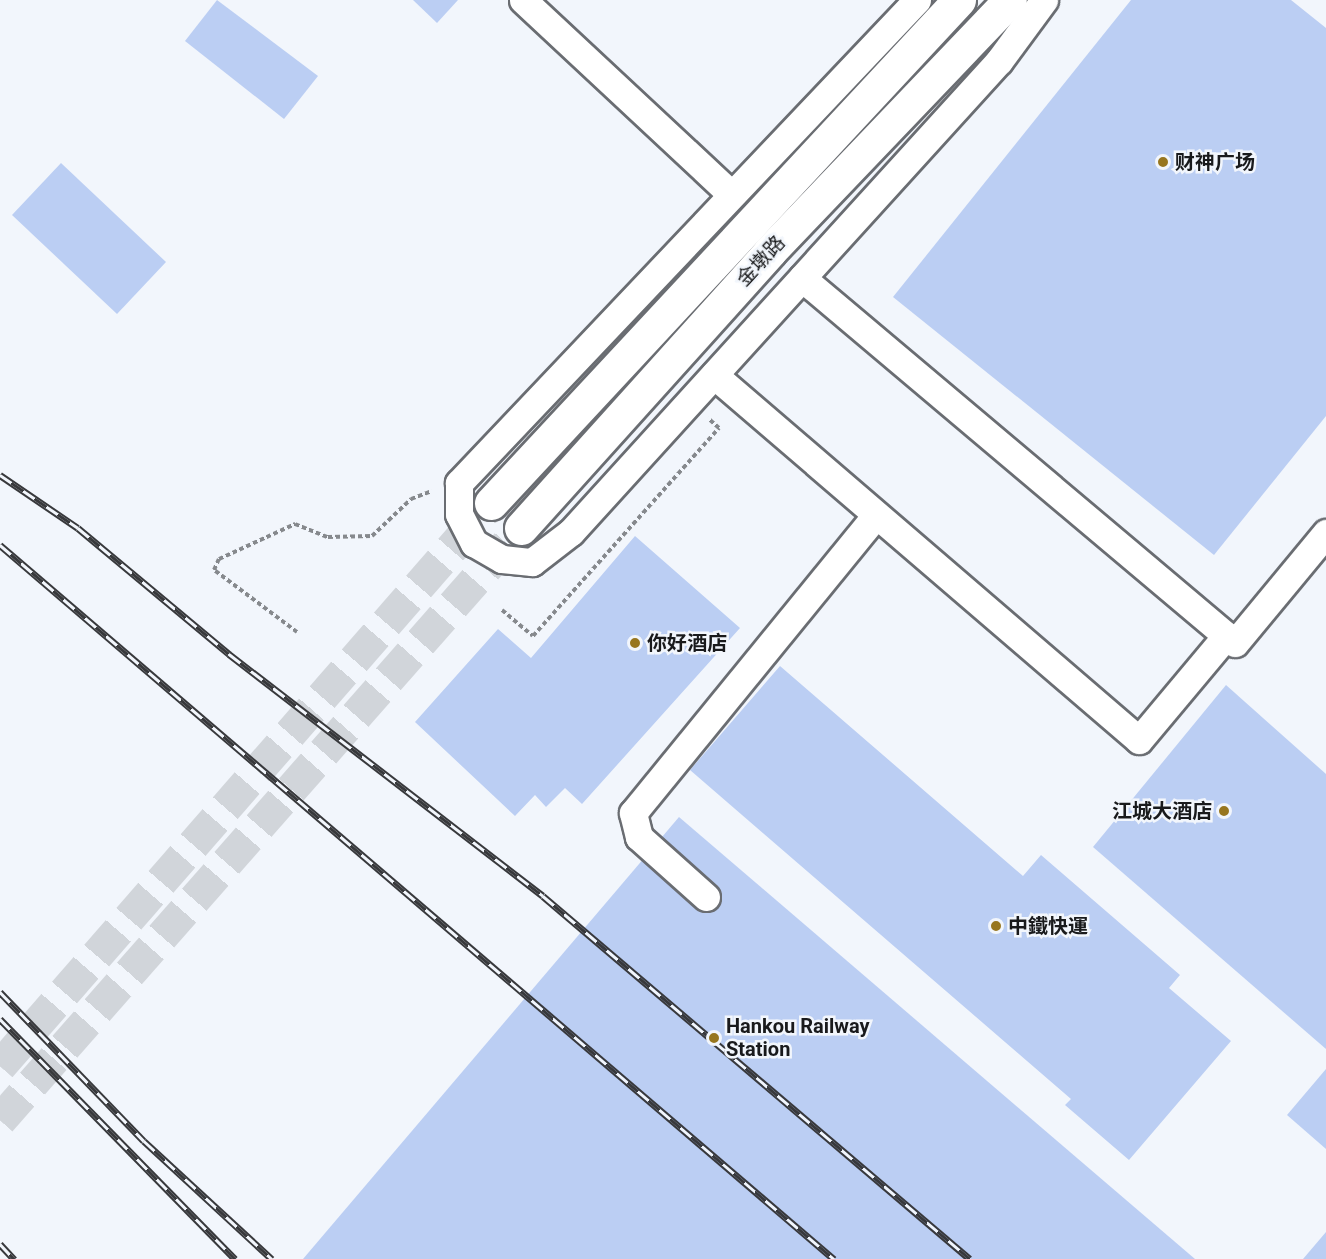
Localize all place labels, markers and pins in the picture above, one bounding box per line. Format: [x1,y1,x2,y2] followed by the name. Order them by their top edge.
[1175,150,1255,174] place label: 财神广场
[1156,155,1170,169] marker: 财神广场
[647,631,727,655] place label: 你好酒店
[628,636,642,650] marker: 你好酒店
[1112,799,1212,823] place label: 江城大酒店
[1217,804,1231,818] marker: 江城大酒店
[1008,914,1088,938] place label: 中鐵快運
[989,919,1003,933] marker: 中鐵快運
[726,1014,870,1061] place label: Hankou Railway Station
[707,1031,721,1045] marker: Hankou Railway Station

